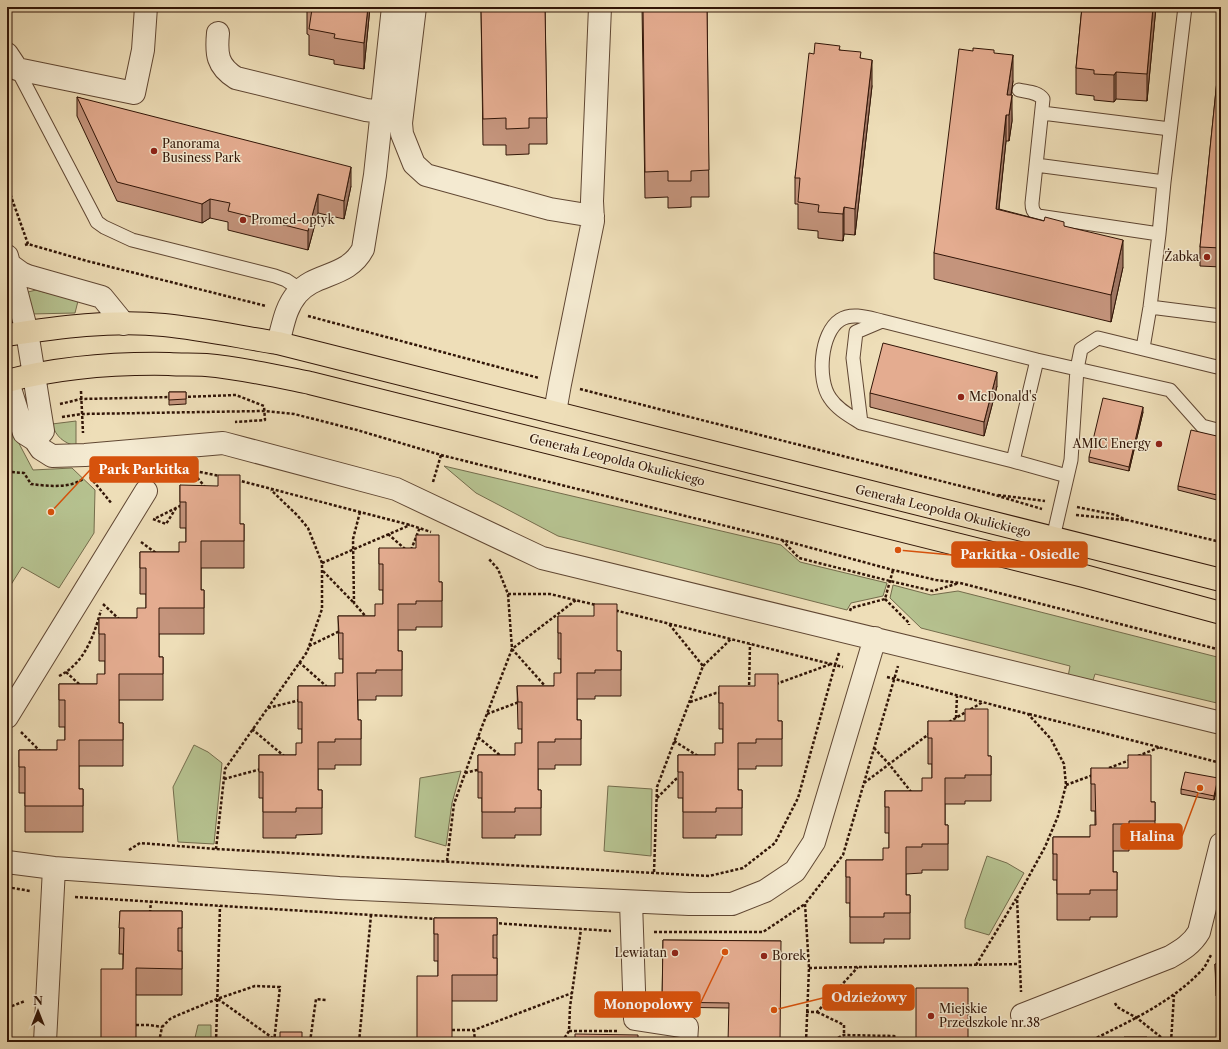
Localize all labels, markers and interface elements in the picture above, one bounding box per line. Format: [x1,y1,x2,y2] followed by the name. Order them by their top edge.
[162,136,242,165] place label: Panorama Business Park
[149,146,159,156] marker: Panorama Business Park
[251,212,335,227] place label: Promed-optyk
[238,215,248,225] marker: Promed-optyk
[1164,248,1200,264] place label: Żabka
[1202,252,1212,262] marker: Żabka
[969,389,1037,404] place label: McDonald's
[956,392,966,402] marker: McDonald's
[528,430,707,489] street label: Generała Leopolda Okulickiego
[1072,436,1151,451] place label: AMIC Energy
[1154,439,1164,449] marker: AMIC Energy
[90,457,198,482] callout: Park Parkitka
[99,461,190,477] text: Park Parkitka
[854,481,1033,540] street label: Generała Leopolda Okulickiego
[952,542,1087,567] callout: Parkitka - Osiedle
[960,546,1080,562] text: Parkitka - Osiedle
[1121,824,1182,849] callout: Halina
[1130,828,1175,844] text: Halina
[615,945,667,960] place label: Lewiatan
[670,948,680,958] marker: Lewiatan
[772,948,807,963] place label: Borek
[759,951,769,961] marker: Borek
[823,985,914,1010] callout: Odzieżowy
[831,989,908,1005] text: Odzieżowy
[18,991,58,1031] north arrow
[595,992,700,1017] callout: Monopolowy
[33,994,43,1008] text: N
[604,996,693,1012] text: Monopolowy
[939,1001,1040,1030] place label: Miejskie Przedszkole nr 38
[926,1011,936,1021] marker: Miejskie Przedszkole nr 38

